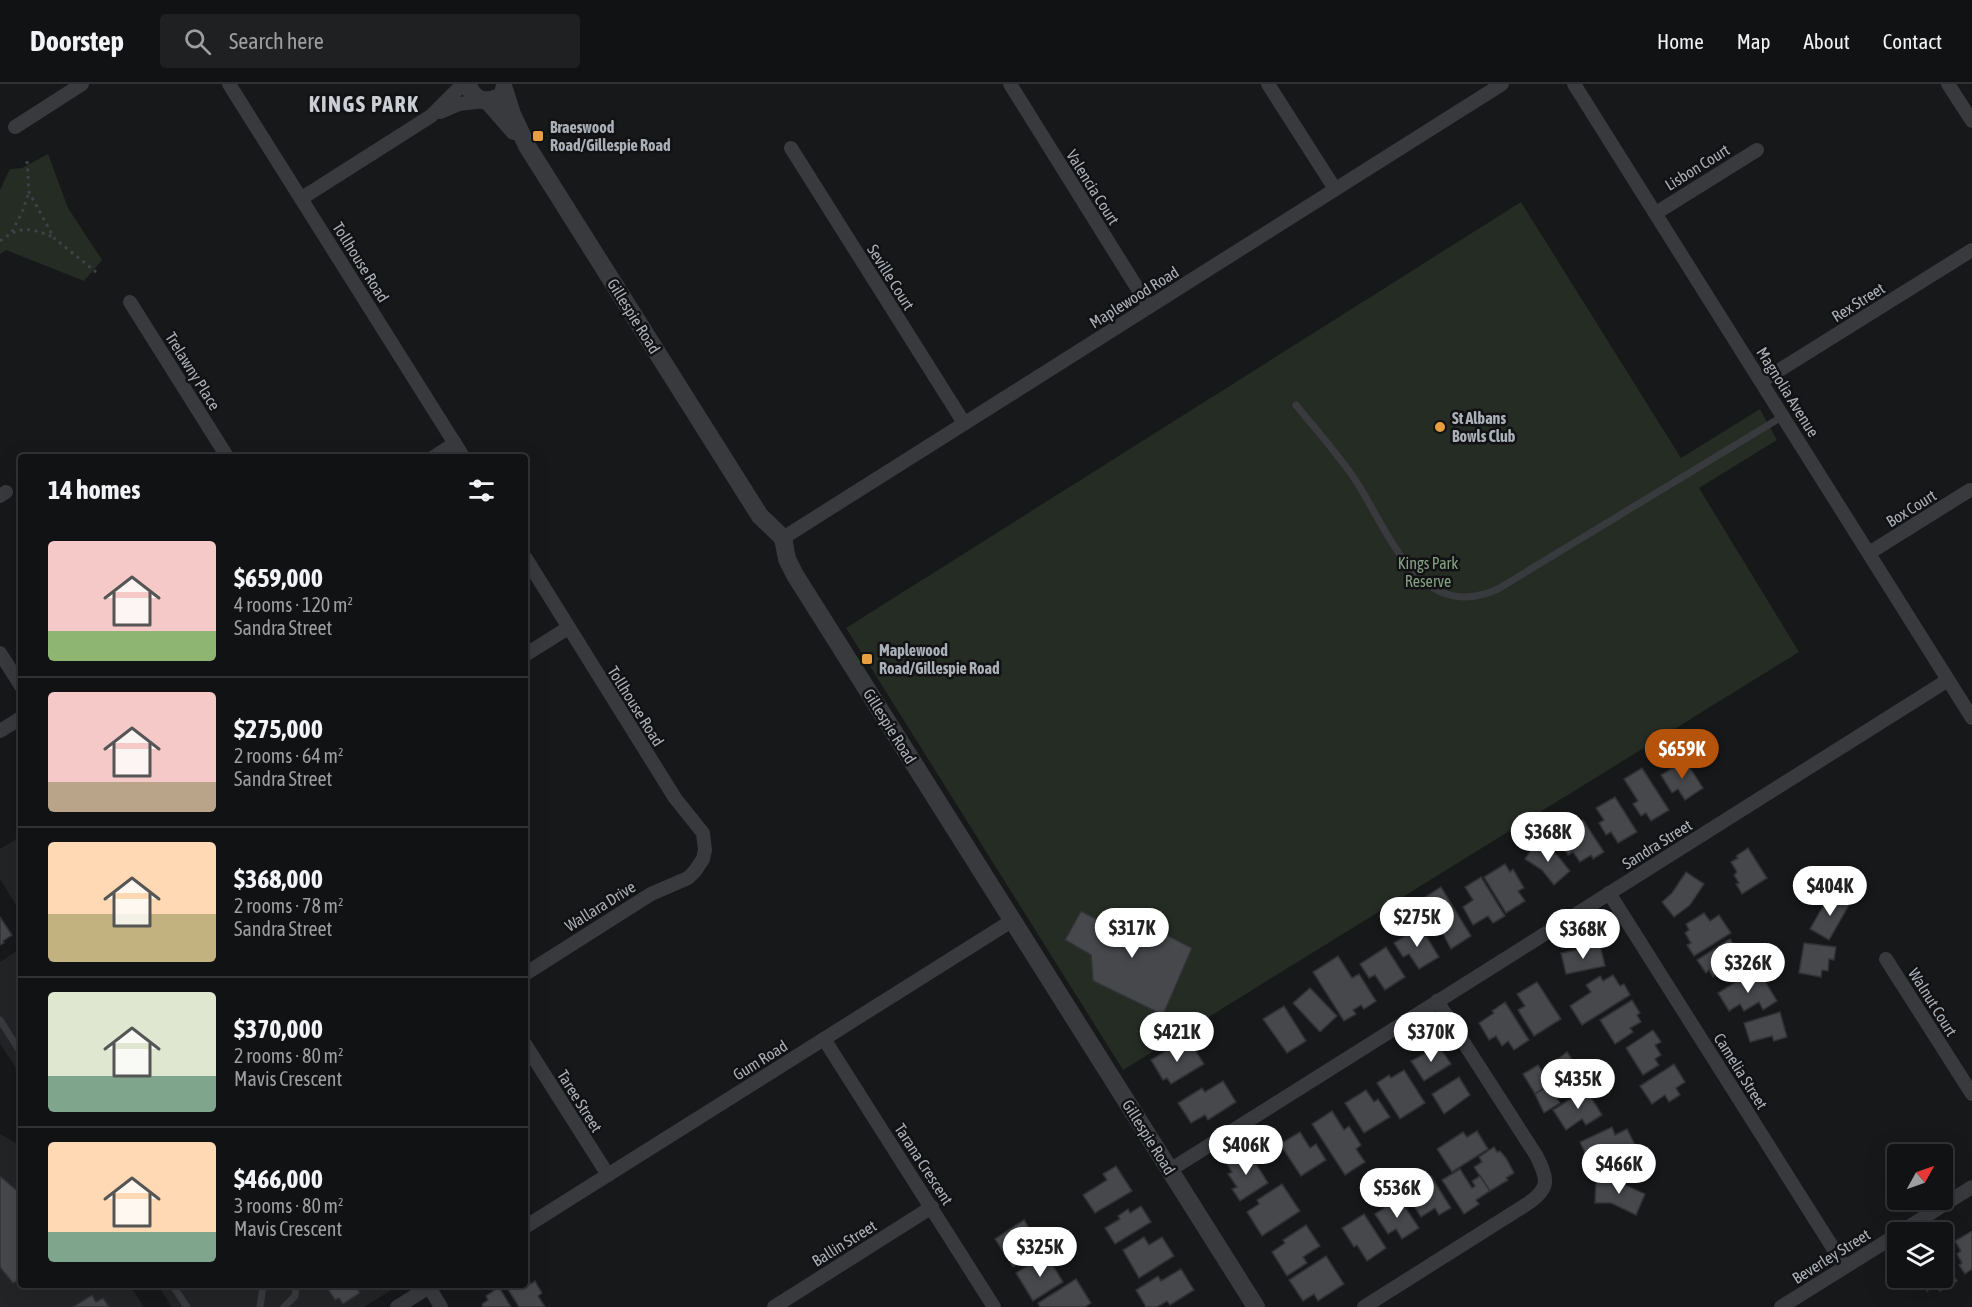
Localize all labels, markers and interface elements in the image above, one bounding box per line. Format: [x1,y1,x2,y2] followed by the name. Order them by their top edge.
[160,14,580,68] search box
[30,25,124,57] text: Doorstep
[181,25,214,58] icon: search
[229,28,324,54] text: Search here
[1657,29,1704,53] text: Home
[1737,29,1771,53] text: Map
[1804,29,1850,53] text: About
[1883,29,1942,53] text: Contact
[309,91,419,117] district label: KINGS PARK
[550,118,671,154] place label: Braeswood Road/Gillespie Road
[531,129,545,143] marker: Braeswood Road/Gillespie Road
[1662,140,1733,194] street label: Lisbon Court
[1063,146,1123,228] street label: Valencia Court
[329,219,393,305] street label: Tollhouse Road
[864,241,918,313] street label: Seville Court
[1086,262,1182,332] street label: Maplewood Road
[603,275,664,357] street label: Gillespie Road
[1828,279,1888,325] street label: Rex Street
[161,329,224,414] street label: Trelawny Place
[1752,344,1823,441] street label: Magnolia Avenue
[1452,409,1516,445] place label: St Albans Bowls Club
[1433,420,1447,434] marker: St Albans Bowls Club
[465,474,498,507] icon: filters
[48,475,141,505] text: 14 homes
[1883,486,1940,530] street label: Box Court
[1398,554,1458,590] park label: Kings Park Reserve
[234,563,323,593] text: $659,000
[96,565,168,637] icon: home
[234,593,353,616] text: 4 rooms · 120 m²
[234,616,332,639] text: Sandra Street
[879,641,1000,677] place label: Maplewood Road/Gillespie Road
[860,652,874,666] marker: Maplewood Road/Gillespie Road
[604,663,668,749] street label: Tollhouse Road
[859,685,920,767] street label: Gillespie Road
[234,714,323,744] text: $275,000
[96,716,168,788] icon: home
[1640,729,1724,780] pin: $659K
[1659,737,1705,760] text: $659K
[234,744,344,767] text: 2 rooms · 64 m²
[234,767,332,790] text: Sandra Street
[1506,812,1590,863] pin: $368K
[1619,815,1695,872] street label: Sandra Street
[1525,820,1571,843] text: $368K
[234,864,323,894] text: $368,000
[96,866,168,938] icon: home
[1788,866,1872,917] pin: $404K
[1807,874,1853,897] text: $404K
[561,877,639,935] street label: Wallara Drive
[234,894,344,917] text: 2 rooms · 78 m²
[1375,897,1459,948] pin: $275K
[1394,905,1440,928] text: $275K
[1090,908,1174,959] pin: $317K
[1541,909,1625,960] pin: $368K
[1109,916,1155,939] text: $317K
[234,917,332,940] text: Sandra Street
[1560,917,1606,940] text: $368K
[1706,943,1790,994] pin: $326K
[1725,951,1771,974] text: $326K
[1905,965,1961,1040] street label: Walnut Court
[1135,1012,1219,1063] pin: $421K
[1389,1012,1473,1063] pin: $370K
[234,1014,323,1044] text: $370,000
[96,1016,168,1088] icon: home
[1154,1020,1200,1043] text: $421K
[1408,1020,1454,1043] text: $370K
[1711,1030,1772,1113] street label: Camelia Street
[730,1036,790,1084] street label: Gum Road
[234,1044,344,1067] text: 2 rooms · 80 m²
[1536,1059,1620,1110] pin: $435K
[234,1067,342,1090] text: Mavis Crescent
[554,1067,606,1136] street label: Taree Street
[1555,1067,1601,1090] text: $435K
[1118,1096,1179,1178] street label: Gillespie Road
[891,1120,957,1208] street label: Tarana Crescent
[1204,1125,1288,1176] pin: $406K
[1223,1133,1269,1156] text: $406K
[1577,1144,1661,1195] pin: $466K
[1887,1144,1953,1210] north arrow
[1887,1144,1953,1288] map controls
[1596,1152,1642,1175] text: $466K
[234,1164,323,1194] text: $466,000
[96,1166,168,1238] icon: home
[1355,1168,1439,1219] pin: $536K
[1374,1176,1420,1199] text: $536K
[234,1194,344,1217] text: 3 rooms · 80 m²
[809,1216,880,1270] street label: Ballin Street
[234,1217,342,1240] text: Mavis Crescent
[1887,1222,1953,1288] button: layers
[1789,1225,1874,1288] street label: Beverley Street
[998,1227,1082,1278] pin: $325K
[1017,1235,1063,1258] text: $325K

